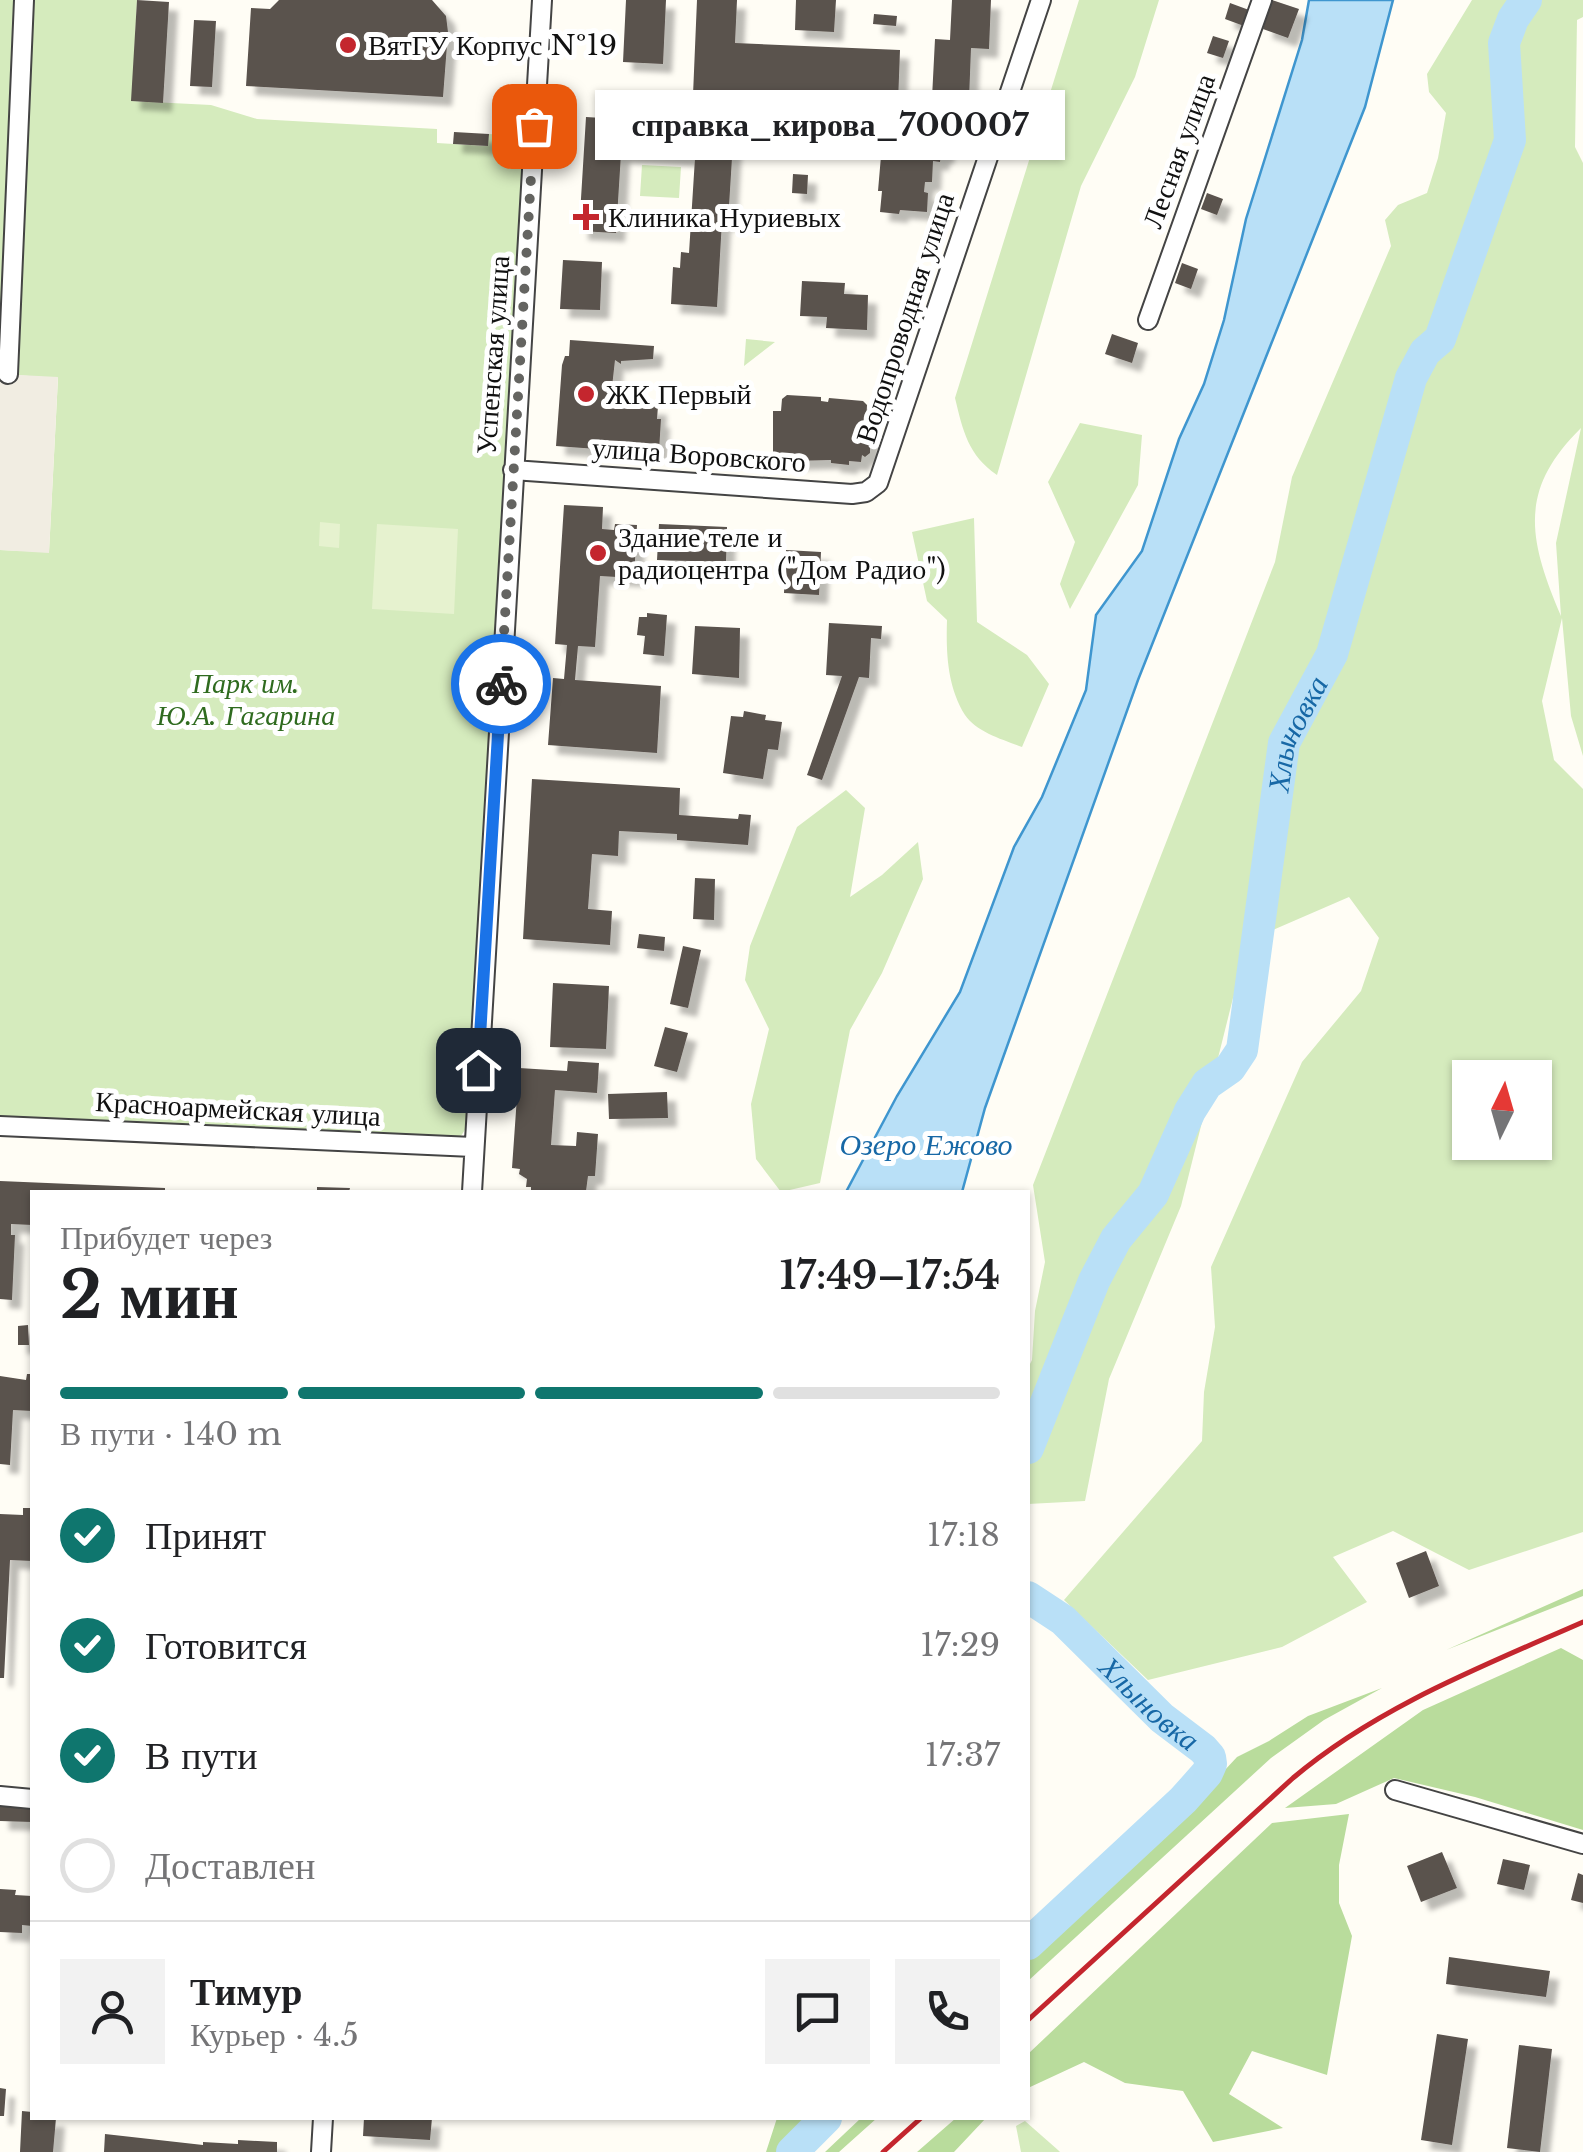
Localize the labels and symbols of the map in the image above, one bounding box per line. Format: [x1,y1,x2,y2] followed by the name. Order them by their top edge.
[368,28,617,63] place label: ВятГУ Корпус №19
[337,34,359,56] marker: ВятГУ Корпус №19
[1135,68,1223,233] street label: Лесная улица
[492,84,577,169] pin
[594,91,1064,161] callout: справка_кирова_700007
[848,188,962,448] street label: Водопроводная улица
[608,200,841,235] place label: Клиника Нуриевых
[573,204,599,230] marker: Клиника Нуриевых
[469,254,517,456] street label: Успенская улица
[606,377,751,412] place label: ЖК Первый
[575,383,597,405] marker: ЖК Первый
[591,430,807,480] street label: улица Воровского
[618,520,946,587] place label: Здание теле и радиоцентра ("Дом Радио")
[587,542,609,564] marker: Здание теле и радиоцентра ("Дом Радио")
[451,634,551,734] courier
[156,666,335,733] park label: Парк им. Ю.А. Гагарина
[1259,669,1335,795] water label: Хлыновка
[436,1028,521,1113] pin
[1452,1060,1552,1160] north arrow
[94,1084,382,1134] street label: Красноармейская улица
[839,1126,1013,1163] water label: Озеро Ежово
[1091,1647,1207,1758] water label: Хлыновка

